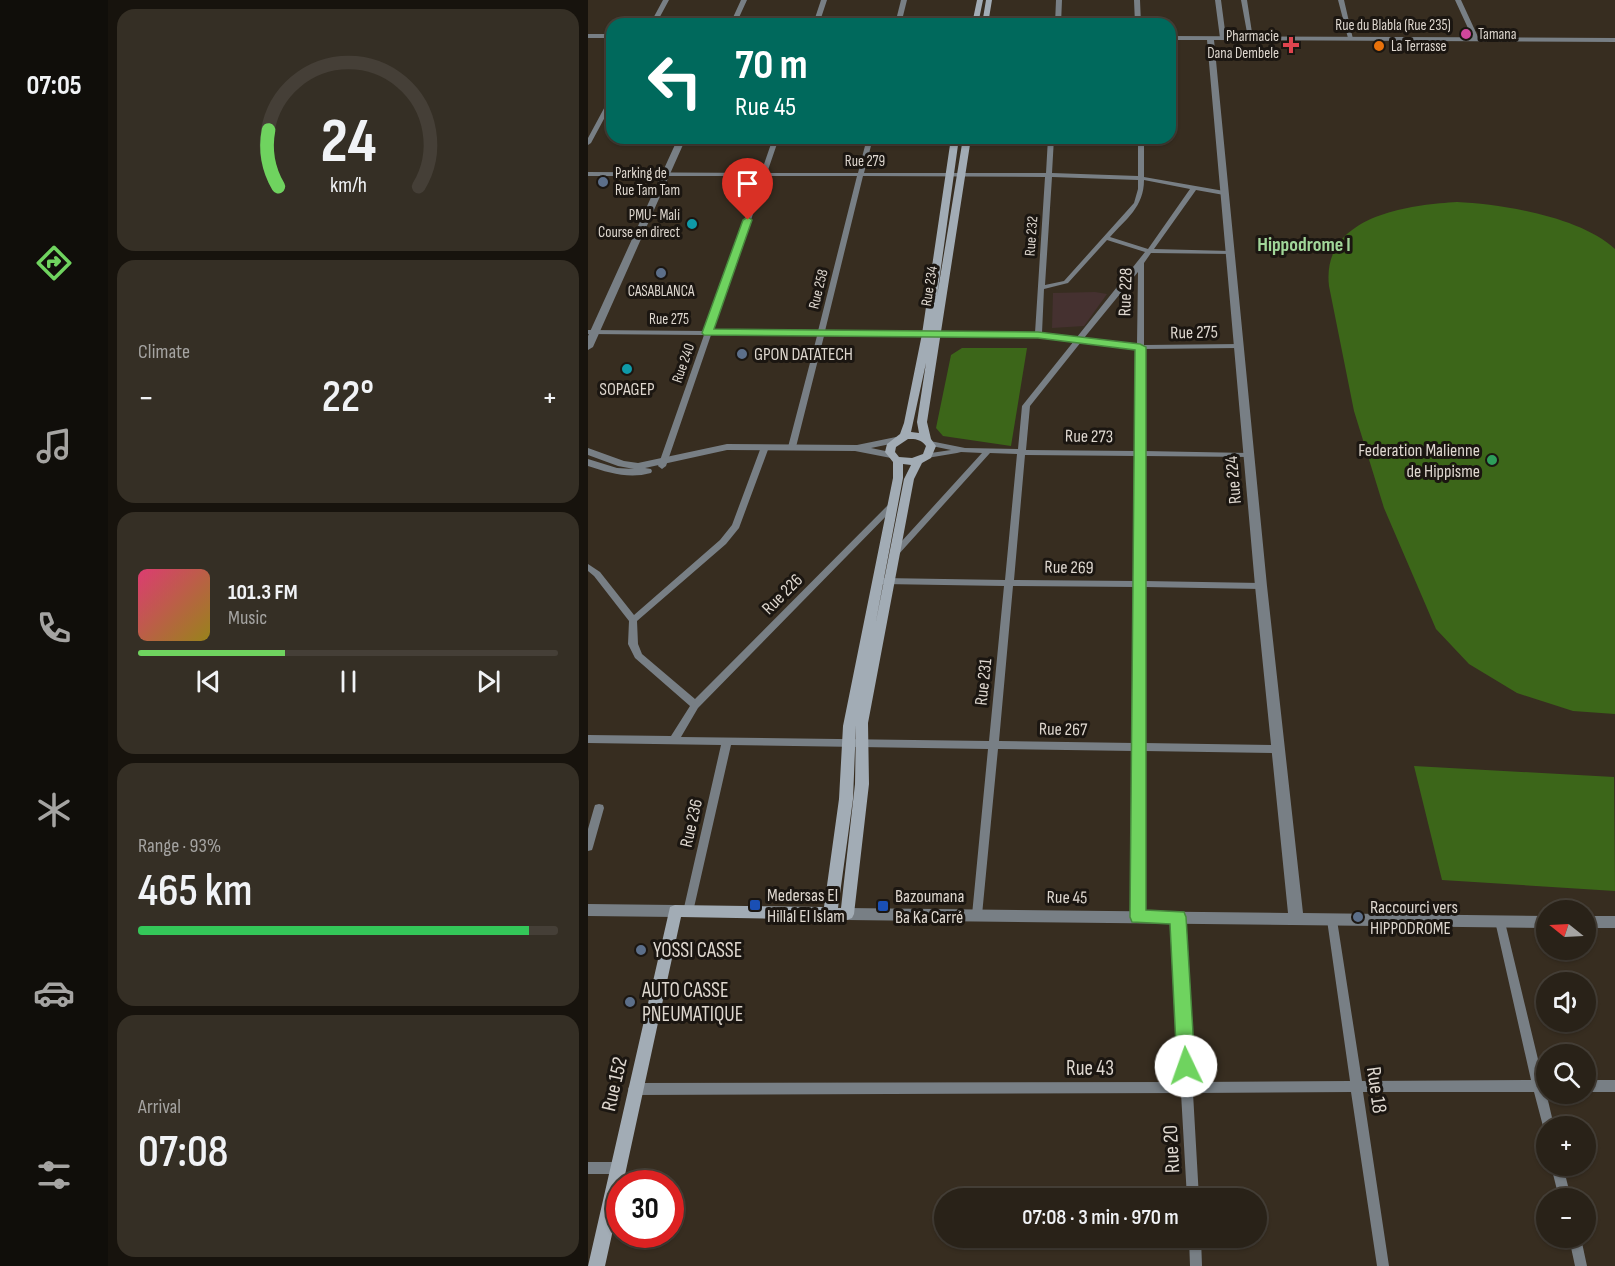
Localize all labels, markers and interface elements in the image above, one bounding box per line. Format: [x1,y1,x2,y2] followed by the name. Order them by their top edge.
[1335,16,1451,35] street label: Rue du Blabla (Rue 235)
[1478,25,1517,44] place label: Tamana
[1207,27,1279,63] place label: Pharmacie Dana Dembele
[1459,27,1473,41] marker: Tamana
[1391,37,1447,56] place label: La Terrasse
[1284,38,1298,52] marker: Pharmacie Dana Dembele
[1372,39,1386,53] marker: La Terrasse
[735,40,808,91] text: 70 m
[636,42,714,120] icon: left
[26,70,82,102] text: 07:05
[735,91,796,123] text: Rue 45
[320,105,376,180] text: 24
[845,152,885,171] street label: Rue 279
[722,158,773,220] pin
[615,164,680,200] place label: Parking de Rue Tam Tam
[731,167,764,200] icon: arrive
[329,174,367,199] text: km/h
[596,175,610,189] marker: Parking de Rue Tam Tam
[598,206,680,242] place label: PMU- Mali Course en direct
[1021,215,1042,257] street label: Rue 232
[685,217,699,231] marker: PMU- Mali Course en direct
[1257,233,1351,257] district label: Hippodrome I
[33,242,75,284] icon: directions
[917,265,942,308] street label: Rue 234
[654,266,668,280] marker: CASABLANCA
[804,267,833,311] street label: Rue 258
[1114,267,1137,317] street label: Rue 228
[628,282,695,301] place label: CASABLANCA
[649,310,689,329] street label: Rue 275
[1170,322,1218,343] street label: Rue 275
[138,340,190,364] text: Climate
[668,341,699,385] street label: Rue 240
[754,344,853,365] place label: GPON DATATECH
[735,347,749,361] marker: GPON DATATECH
[620,362,634,376] marker: SOPAGEP
[322,370,374,425] text: 22°
[138,378,154,418] text: −
[542,378,558,418] text: +
[599,379,655,400] place label: SOPAGEP
[33,425,75,467] icon: music
[1065,426,1113,447] street label: Rue 273
[1358,440,1480,482] place label: Federation Malienne de Hippisme
[1485,453,1499,467] marker: Federation Malienne de Hippisme
[1221,455,1246,505] street label: Rue 224
[1044,557,1094,578] street label: Rue 269
[758,570,807,619] street label: Rue 226
[228,579,298,606] text: 101.3 FM
[228,606,267,630] text: Music
[33,607,75,649] icon: phone
[971,657,996,707] street label: Rue 231
[192,665,225,698] icon: previous
[332,665,365,698] icon: pause
[472,665,505,698] icon: next
[1039,719,1088,740] street label: Rue 267
[33,789,75,831] icon: climate
[676,797,707,849] street label: Rue 236
[138,834,221,858] text: Range · 93%
[138,864,252,919] text: 465 km
[767,885,845,927] place label: Medersas El Hillal El Islam
[895,886,964,928] place label: Bazoumana Ba Ka Carré
[1046,887,1088,908] street label: Rue 45
[1370,897,1458,939] place label: Raccourci vers HIPPODROME
[748,898,762,912] marker: Medersas El Hillal El Islam
[876,899,890,913] marker: Bazoumana Ba Ka Carré
[1536,900,1596,960] north arrow
[1536,900,1596,1248] map controls
[1351,910,1365,924] marker: Raccourci vers HIPPODROME
[653,938,742,963] place label: YOSSI CASSE
[634,943,648,957] marker: YOSSI CASSE
[33,972,75,1014] icon: car
[1536,972,1596,1032] button: sound
[641,978,743,1027] place label: AUTO CASSE PNEUMATIQUE
[623,995,637,1009] marker: AUTO CASSE PNEUMATIQUE
[1154,1034,1218,1098] position arrow
[1536,1044,1596,1104] button: search
[596,1055,633,1114] street label: Rue 152
[1066,1056,1114,1081] street label: Rue 43
[1361,1065,1392,1115] street label: Rue 18
[138,1095,181,1119] text: Arrival
[1536,1116,1596,1176] button: +
[1158,1124,1185,1174] street label: Rue 20
[138,1125,228,1180] text: 07:08
[33,1154,75,1196] icon: filters
[606,1170,684,1248] speed limit sign: 30
[1536,1188,1596,1248] button: −
[1022,1204,1179,1231] text: 07:08 · 3 min · 970 m

